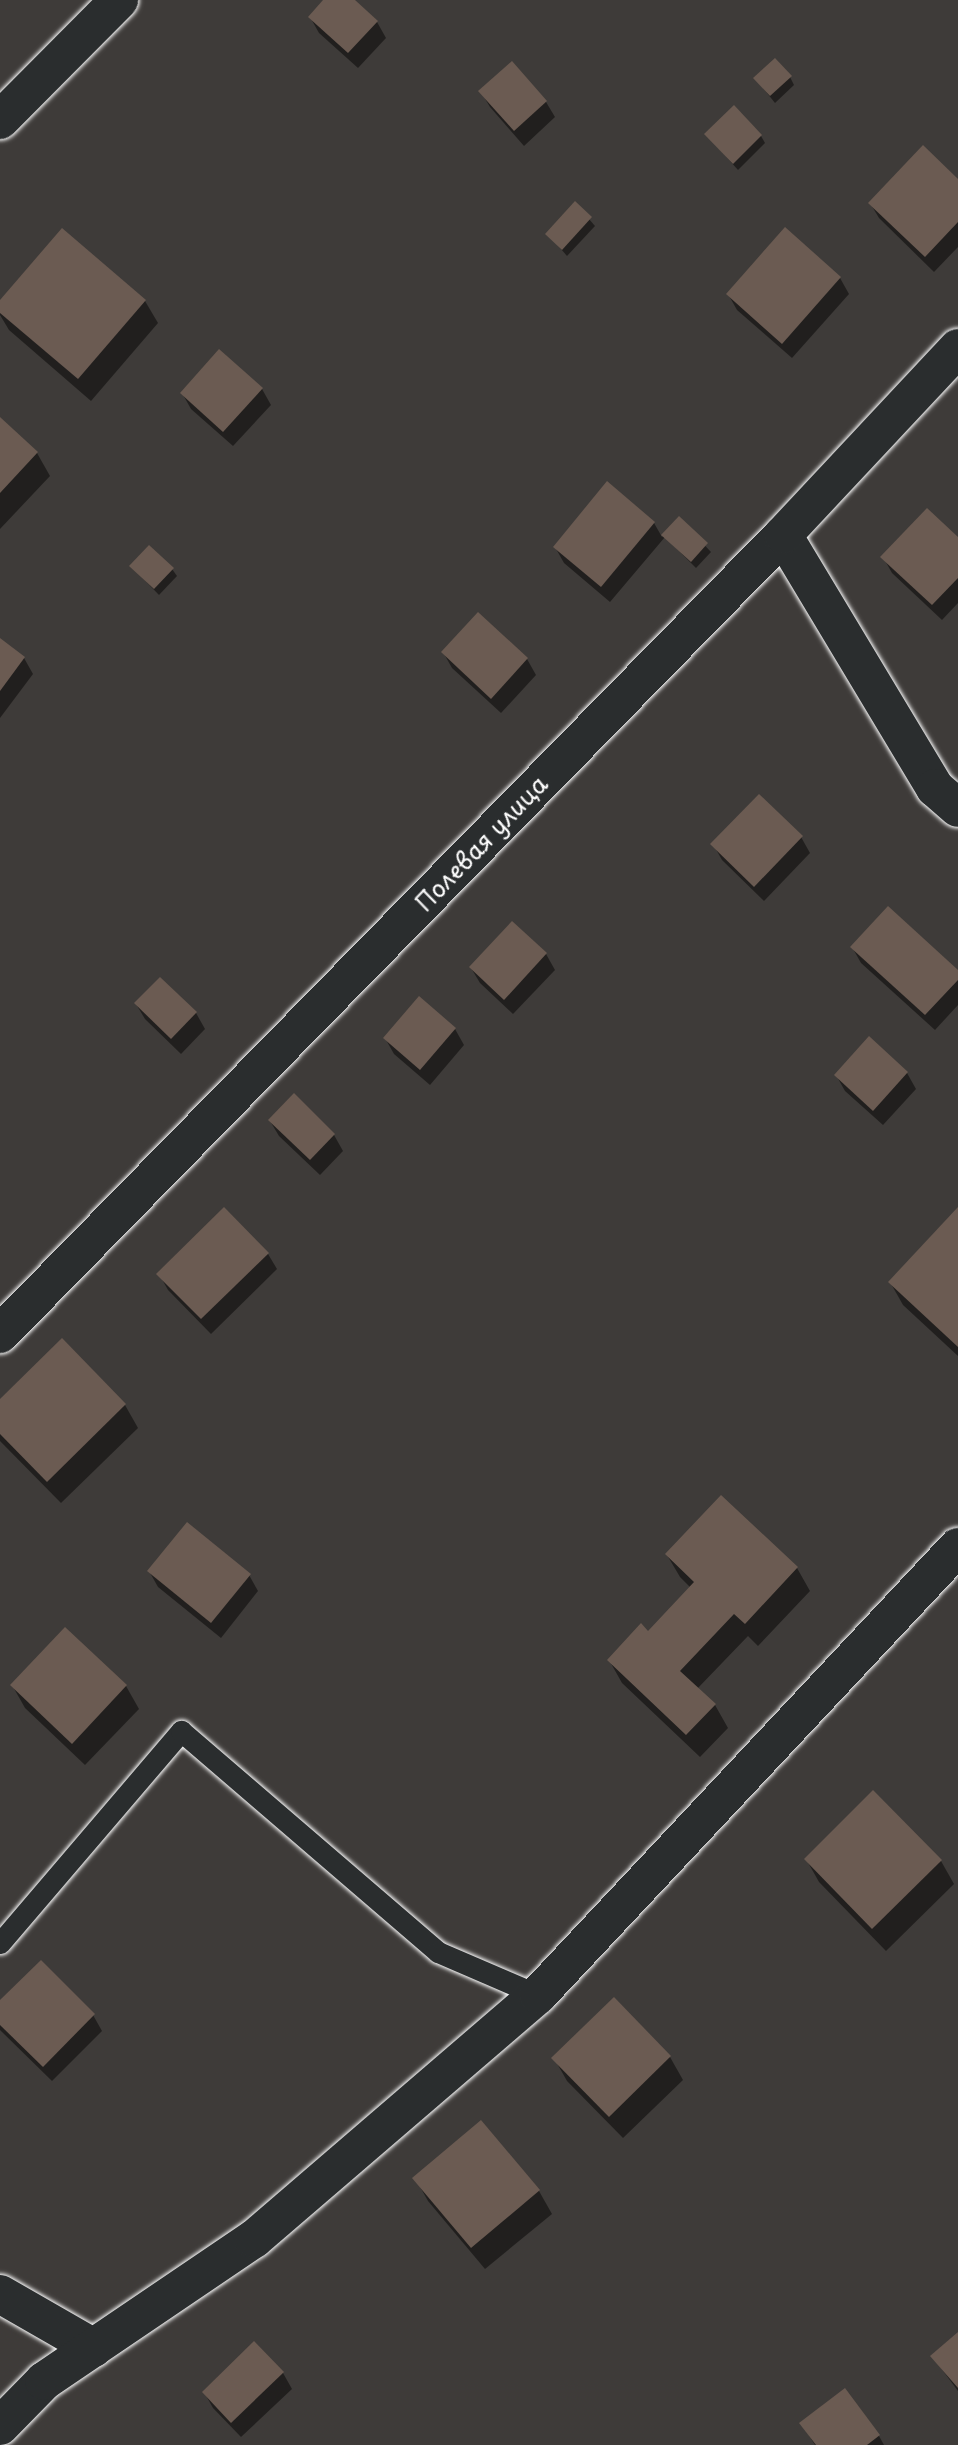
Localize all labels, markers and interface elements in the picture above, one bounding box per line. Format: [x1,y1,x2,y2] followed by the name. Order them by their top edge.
[409,769,553,917] street label: Полевая улица

